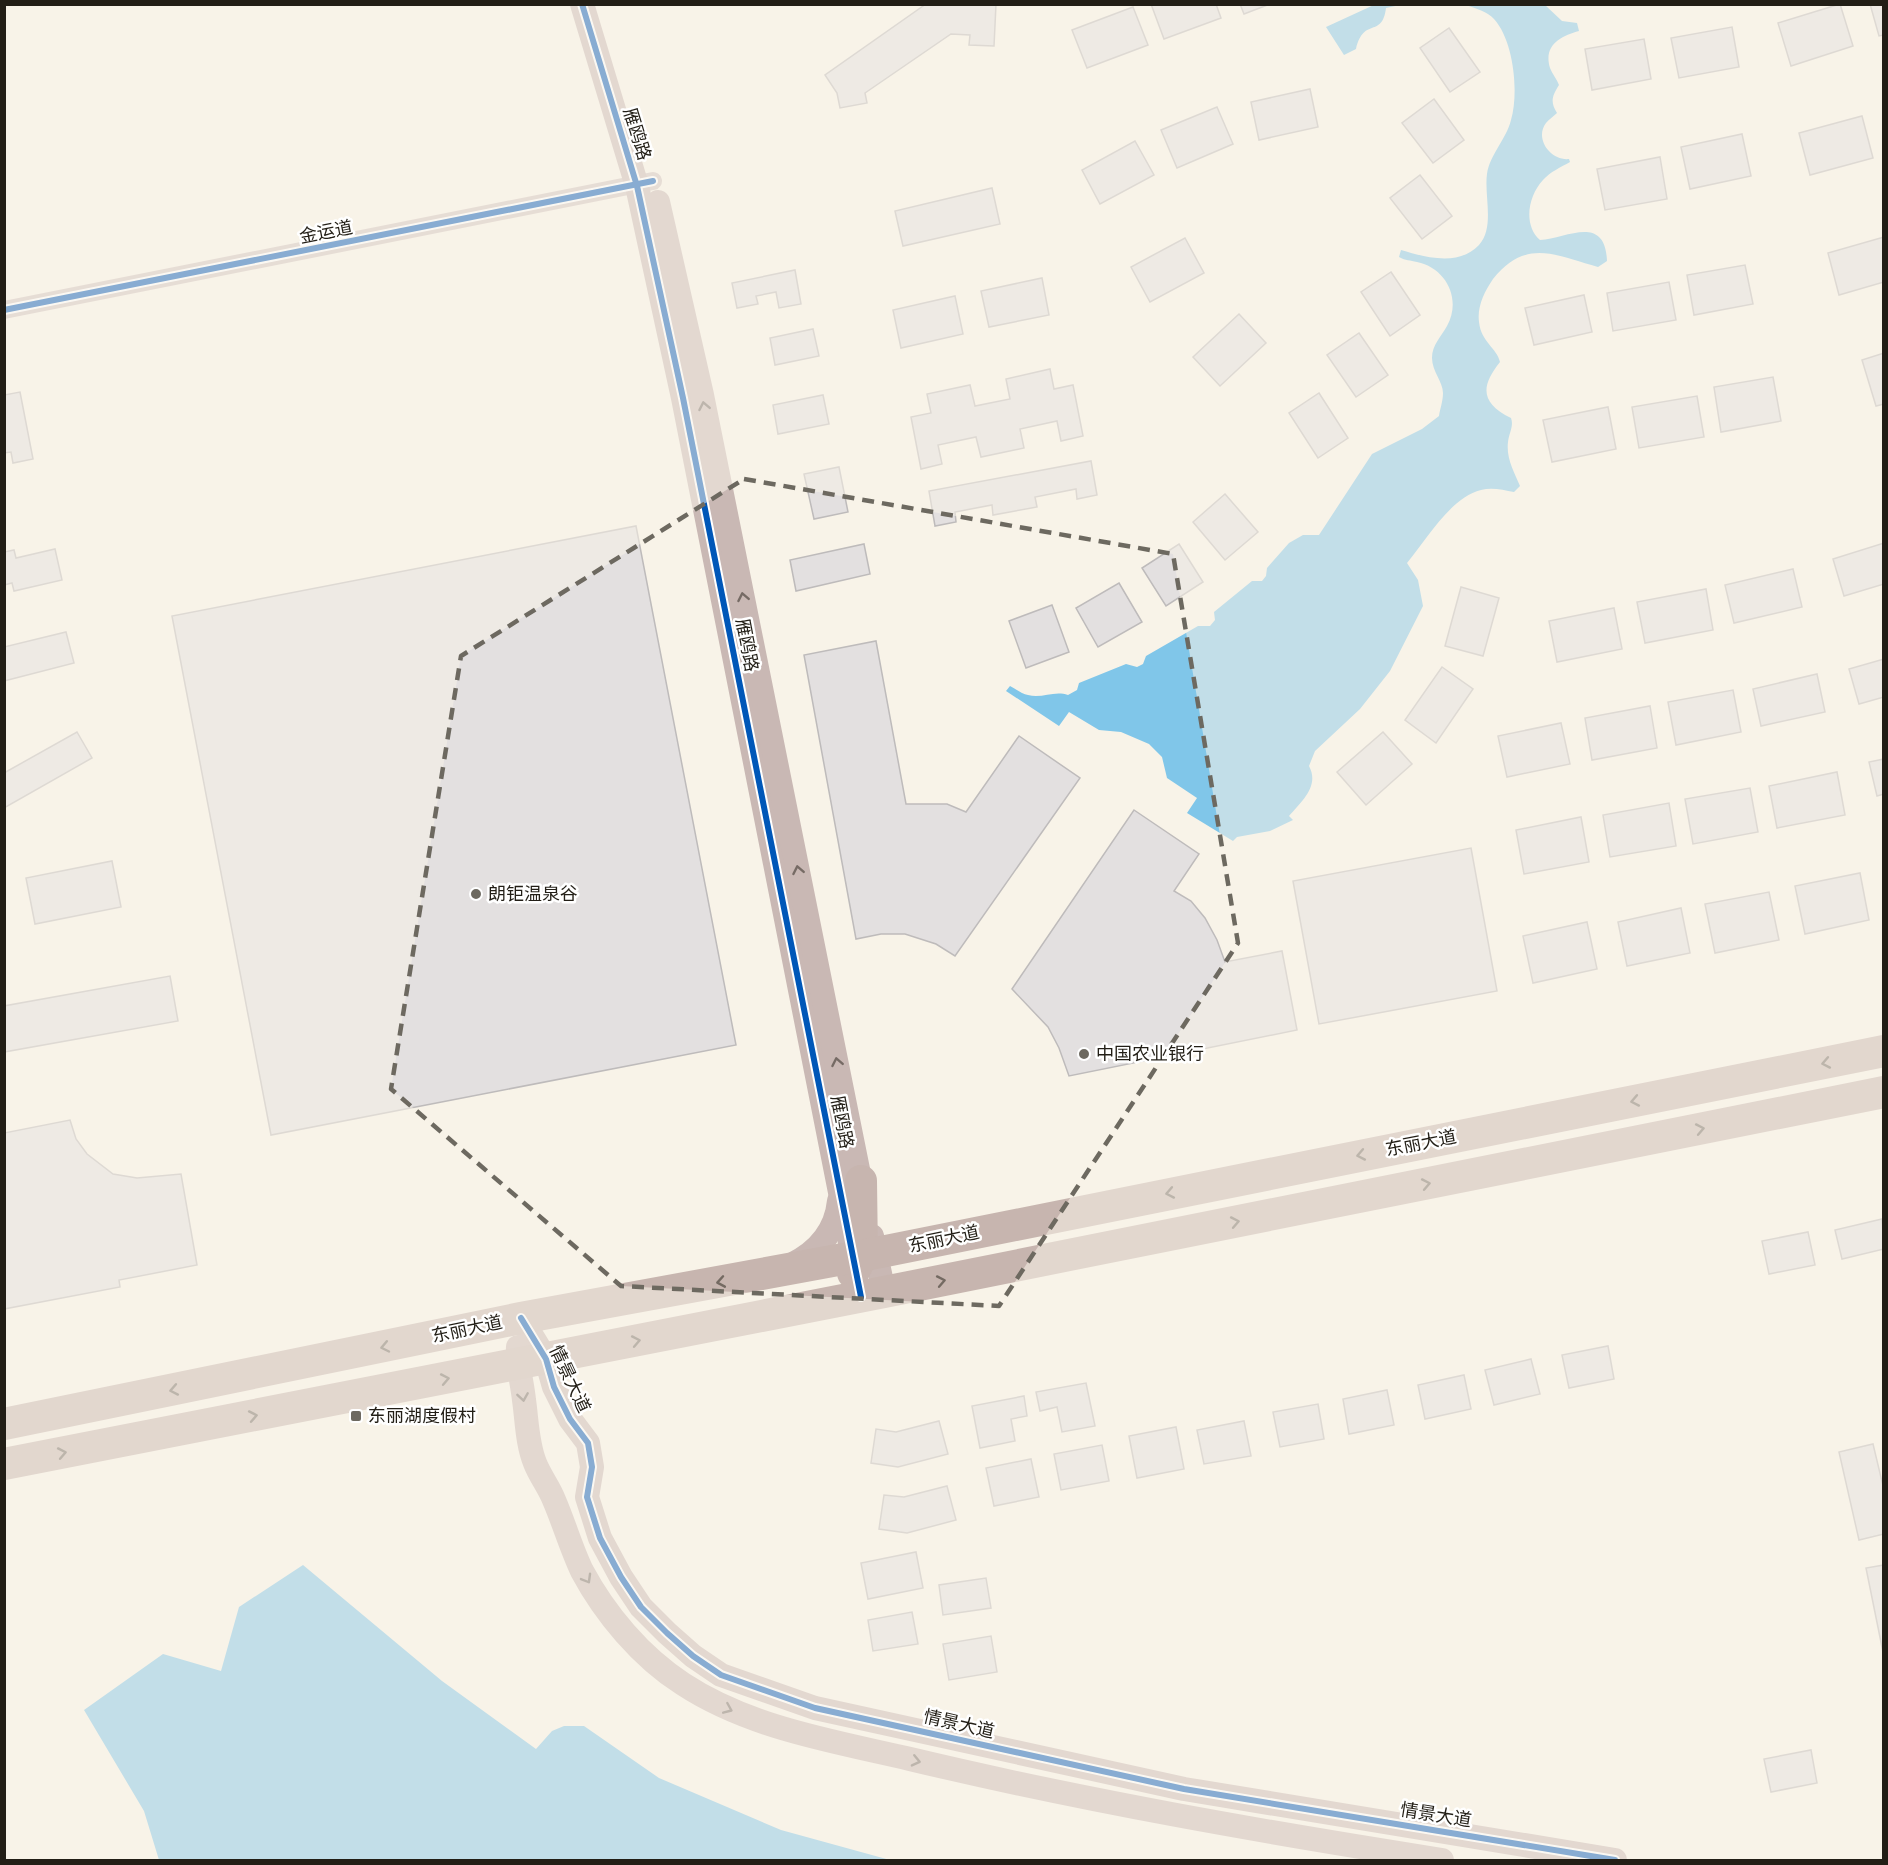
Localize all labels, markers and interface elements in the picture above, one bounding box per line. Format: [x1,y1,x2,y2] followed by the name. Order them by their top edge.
[619,104,657,163] street label: 雁鸥路
[297,214,355,248] street label: 金运道
[698,401,711,411] one-way arrow
[737,592,750,602] one-way arrow
[731,616,765,674] street label: 雁鸥路
[792,866,805,876] one-way arrow
[488,881,578,905] place label: 朗钜温泉谷
[469,887,483,901] marker: 朗钜温泉谷
[1096,1041,1204,1065] place label: 中国农业银行
[1077,1047,1091,1061] marker: 中国农业银行
[1821,1056,1831,1069] one-way arrow
[831,1057,844,1067] one-way arrow
[826,1093,860,1151] street label: 雁鸥路
[1630,1094,1640,1107] one-way arrow
[1383,1123,1458,1161] street label: 东丽大道
[1695,1123,1705,1136] one-way arrow
[1357,1148,1367,1161] one-way arrow
[1421,1178,1431,1191] one-way arrow
[1165,1186,1175,1199] one-way arrow
[1230,1216,1240,1229] one-way arrow
[906,1219,982,1257] street label: 东丽大道
[716,1275,726,1287] one-way arrow
[936,1275,946,1288] one-way arrow
[429,1309,505,1347] street label: 东丽大道
[631,1335,641,1348] one-way arrow
[381,1339,391,1352] one-way arrow
[545,1341,597,1416] street label: 情景大道
[439,1373,449,1386] one-way arrow
[169,1383,179,1396] one-way arrow
[517,1392,529,1401] one-way arrow
[368,1403,476,1427] place label: 东丽湖度假村
[349,1409,363,1423] marker: 东丽湖度假村
[248,1410,258,1423] one-way arrow
[57,1447,67,1460] one-way arrow
[580,1573,592,1583] one-way arrow
[722,1702,733,1714] one-way arrow
[921,1703,997,1743] street label: 情景大道
[911,1753,921,1766] one-way arrow
[1399,1797,1474,1831] street label: 情景大道

